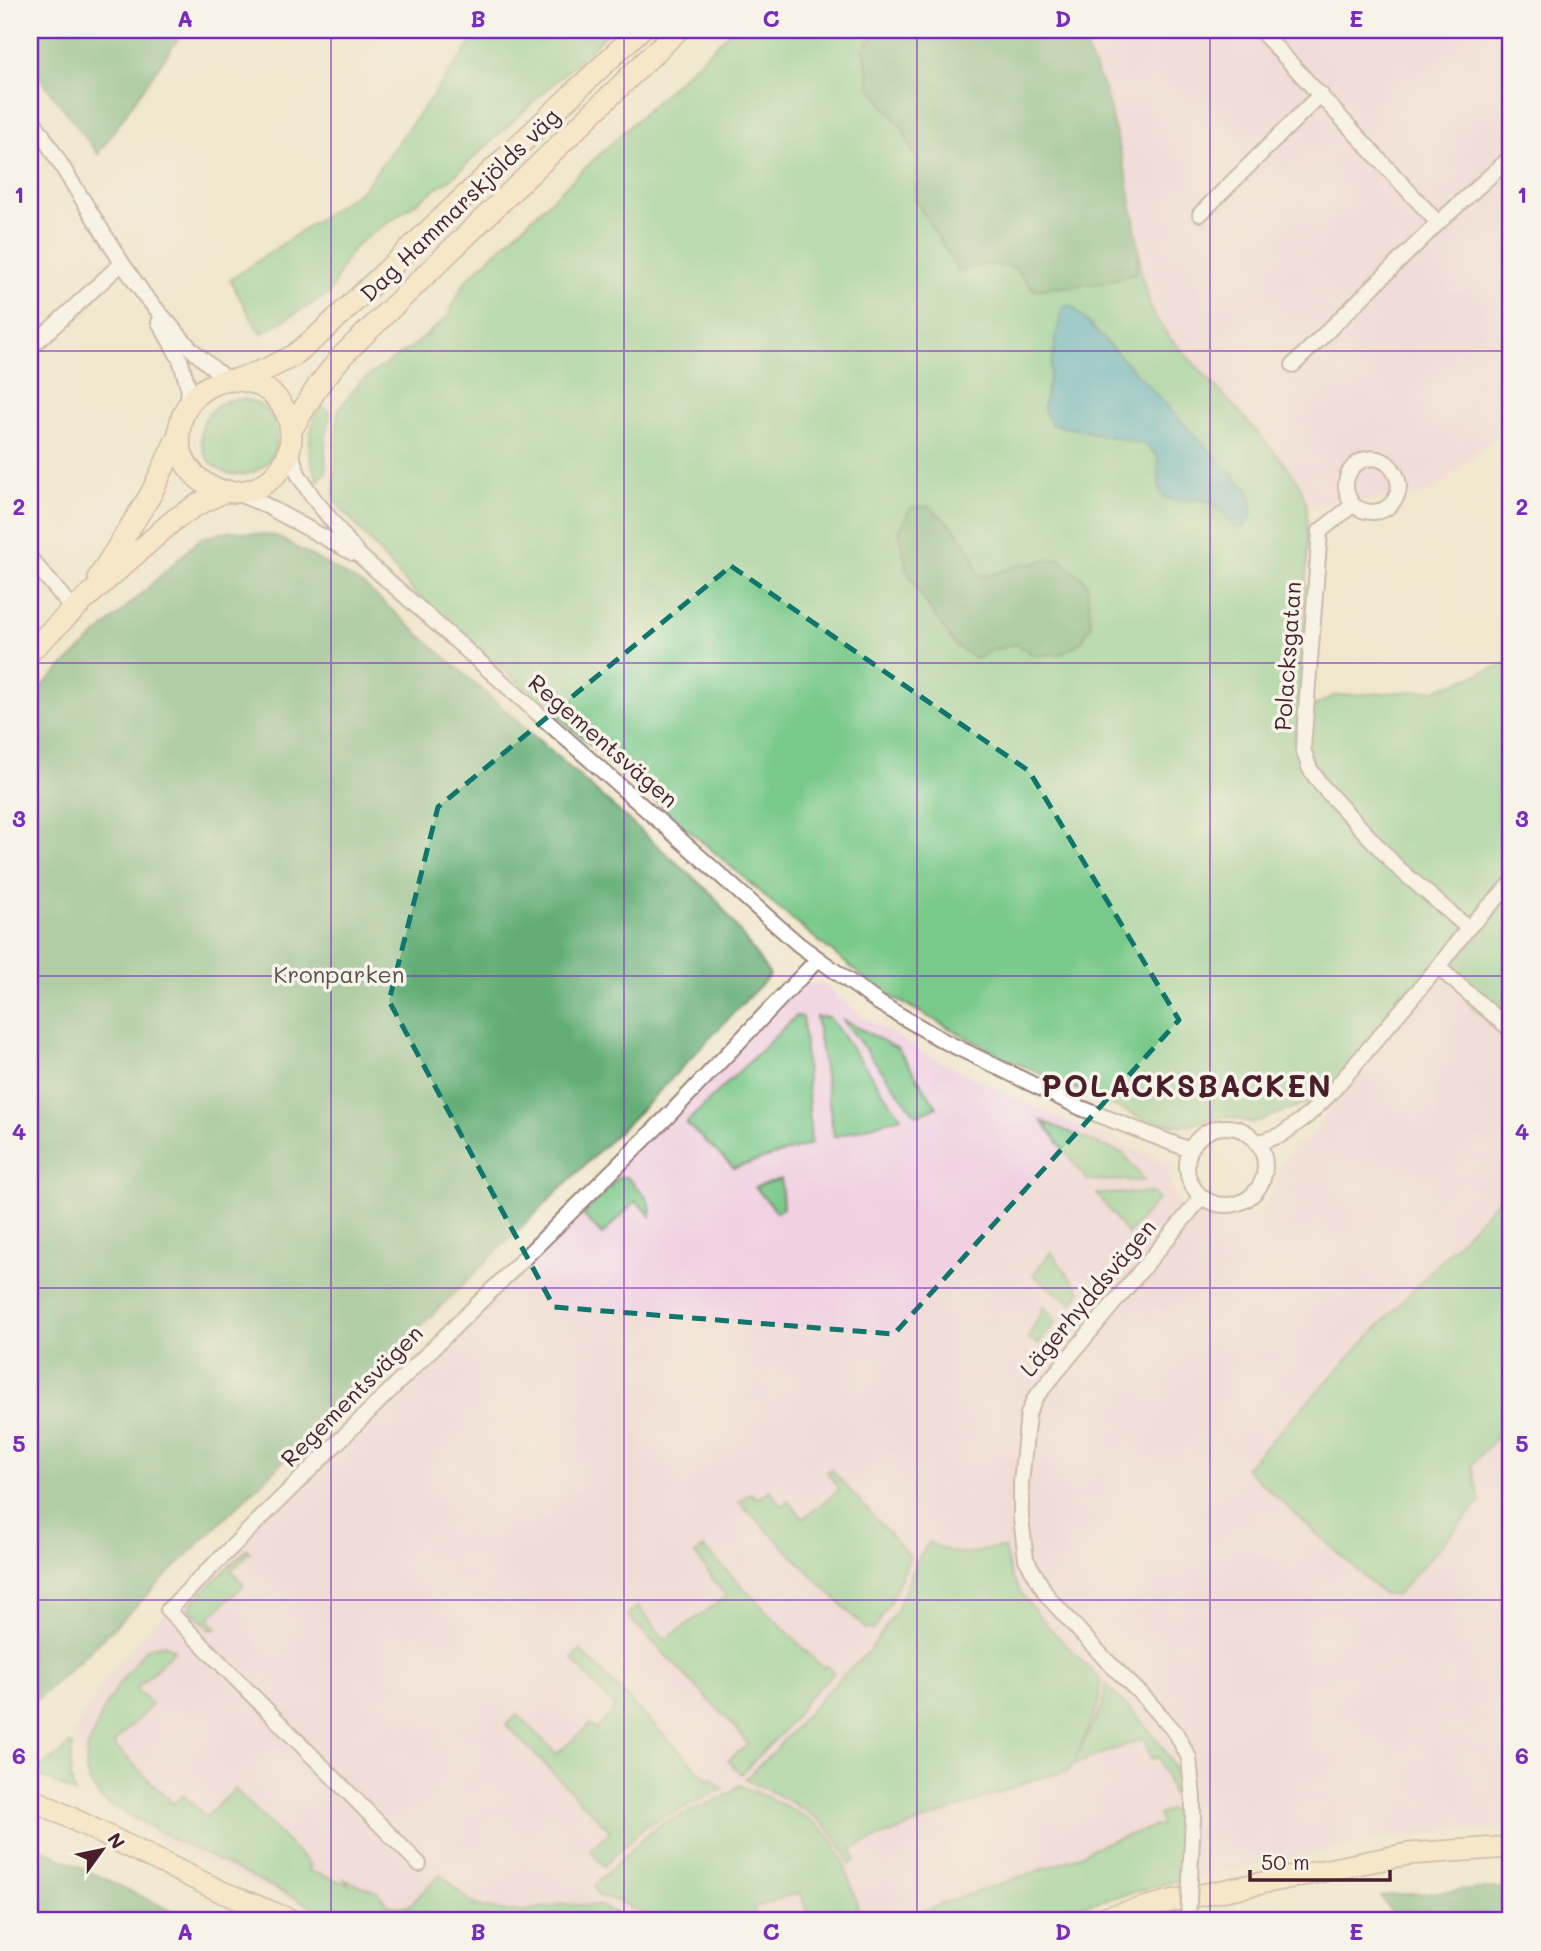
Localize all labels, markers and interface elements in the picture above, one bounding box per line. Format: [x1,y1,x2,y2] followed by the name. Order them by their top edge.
[177,3,193,33] text: A
[470,3,486,33] text: B
[762,3,780,33] text: C
[1055,3,1071,33] text: D
[1349,3,1363,33] text: E
[353,101,566,308] street label: Dag Hammarskjölds väg
[14,179,24,209] text: 1
[1517,179,1527,209] text: 1
[13,491,25,521] text: 2
[1516,491,1528,521] text: 2
[1267,580,1307,732] street label: Polacksgatan
[522,667,685,814] street label: Regementsvägen
[12,803,26,833] text: 3
[1515,803,1529,833] text: 3
[273,959,405,989] park label: Kronparken
[1041,1065,1333,1105] district label: POLACKSBACKEN
[12,1116,26,1146] text: 4
[1515,1116,1529,1146] text: 4
[1013,1212,1162,1382] street label: Lägerhyddsvägen
[274,1318,429,1473] street label: Regementsvägen
[12,1428,26,1458] text: 5
[1515,1428,1529,1458] text: 5
[12,1740,26,1770] text: 6
[1515,1740,1529,1770] text: 6
[66,1814,136,1884] north arrow
[102,1828,131,1853] text: N
[1250,1839,1390,1883] scale bar
[1261,1848,1310,1875] text: 50 m
[177,1916,193,1946] text: A
[470,1916,486,1946] text: B
[762,1916,780,1946] text: C
[1055,1916,1071,1946] text: D
[1349,1916,1363,1946] text: E

